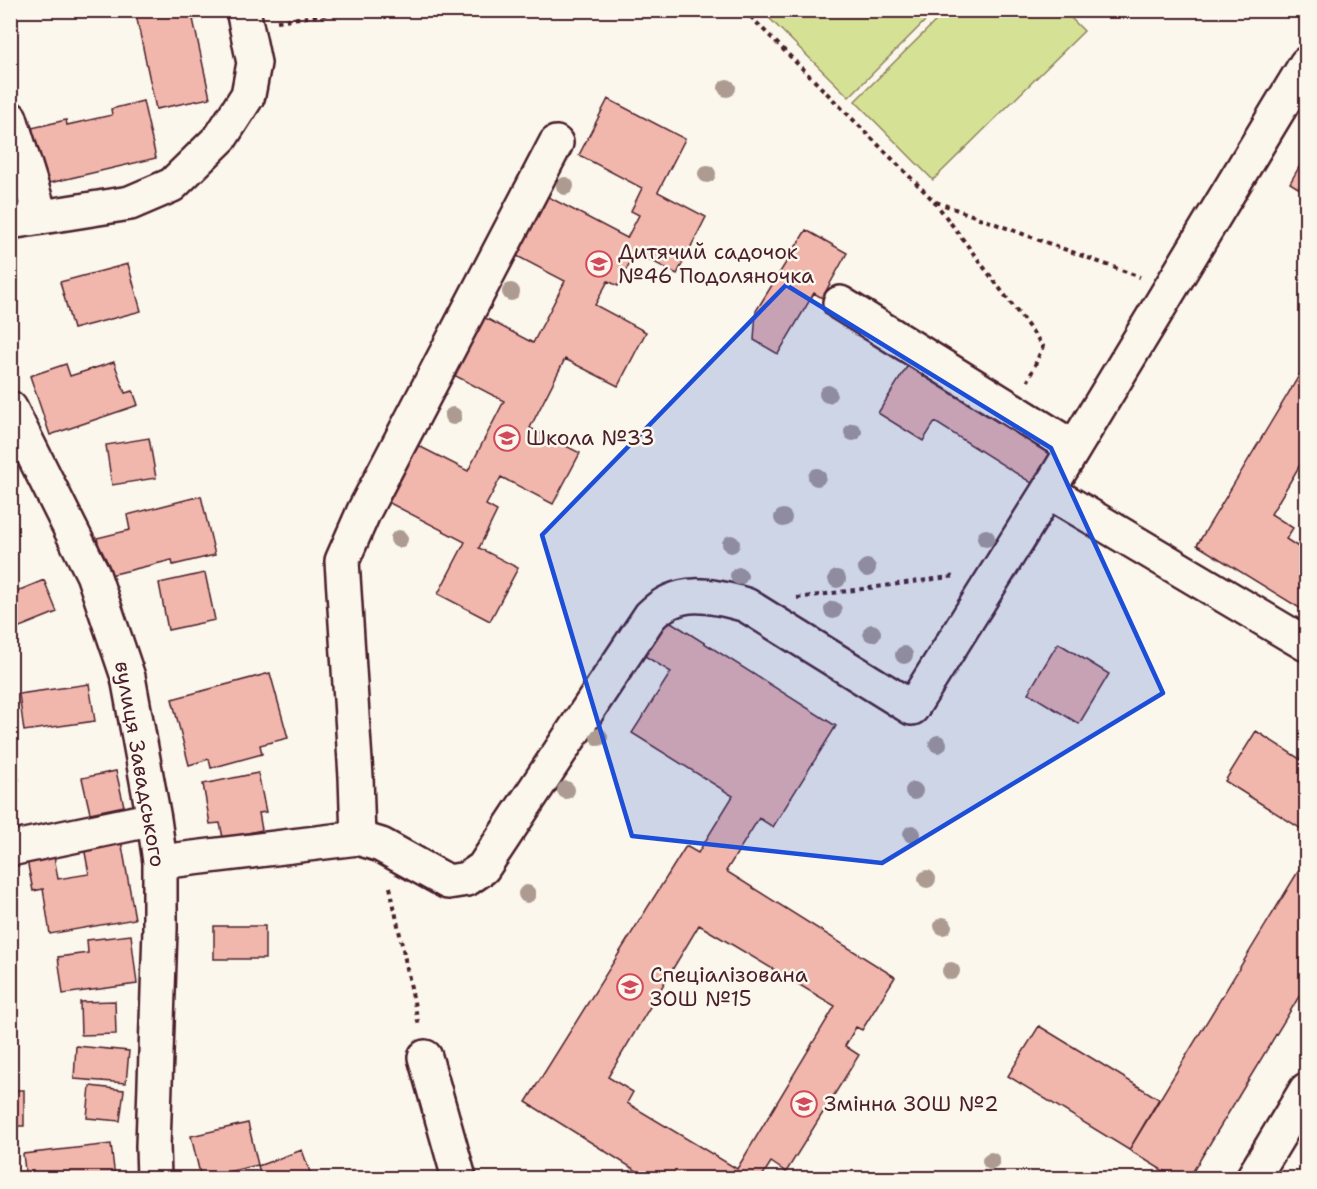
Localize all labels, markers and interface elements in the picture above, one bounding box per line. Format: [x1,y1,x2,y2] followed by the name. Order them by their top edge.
[618,238,814,290] place label: Дитячий садочок №46 Подоляночка
[584,249,614,279] school or university icon: Дитячий садочок №46 Подоляночка
[492,423,522,453] school or university icon: Школа №33
[526,424,655,452] place label: Школа №33
[108,659,172,869] street label: вулиця Завадського
[650,961,808,1013] place label: Спеціалізована ЗОШ №15
[615,972,645,1002] school or university icon: Спеціалізована ЗОШ №15
[789,1089,819,1119] school or university icon: Змінна ЗОШ №2
[824,1090,999,1118] place label: Змінна ЗОШ №2

